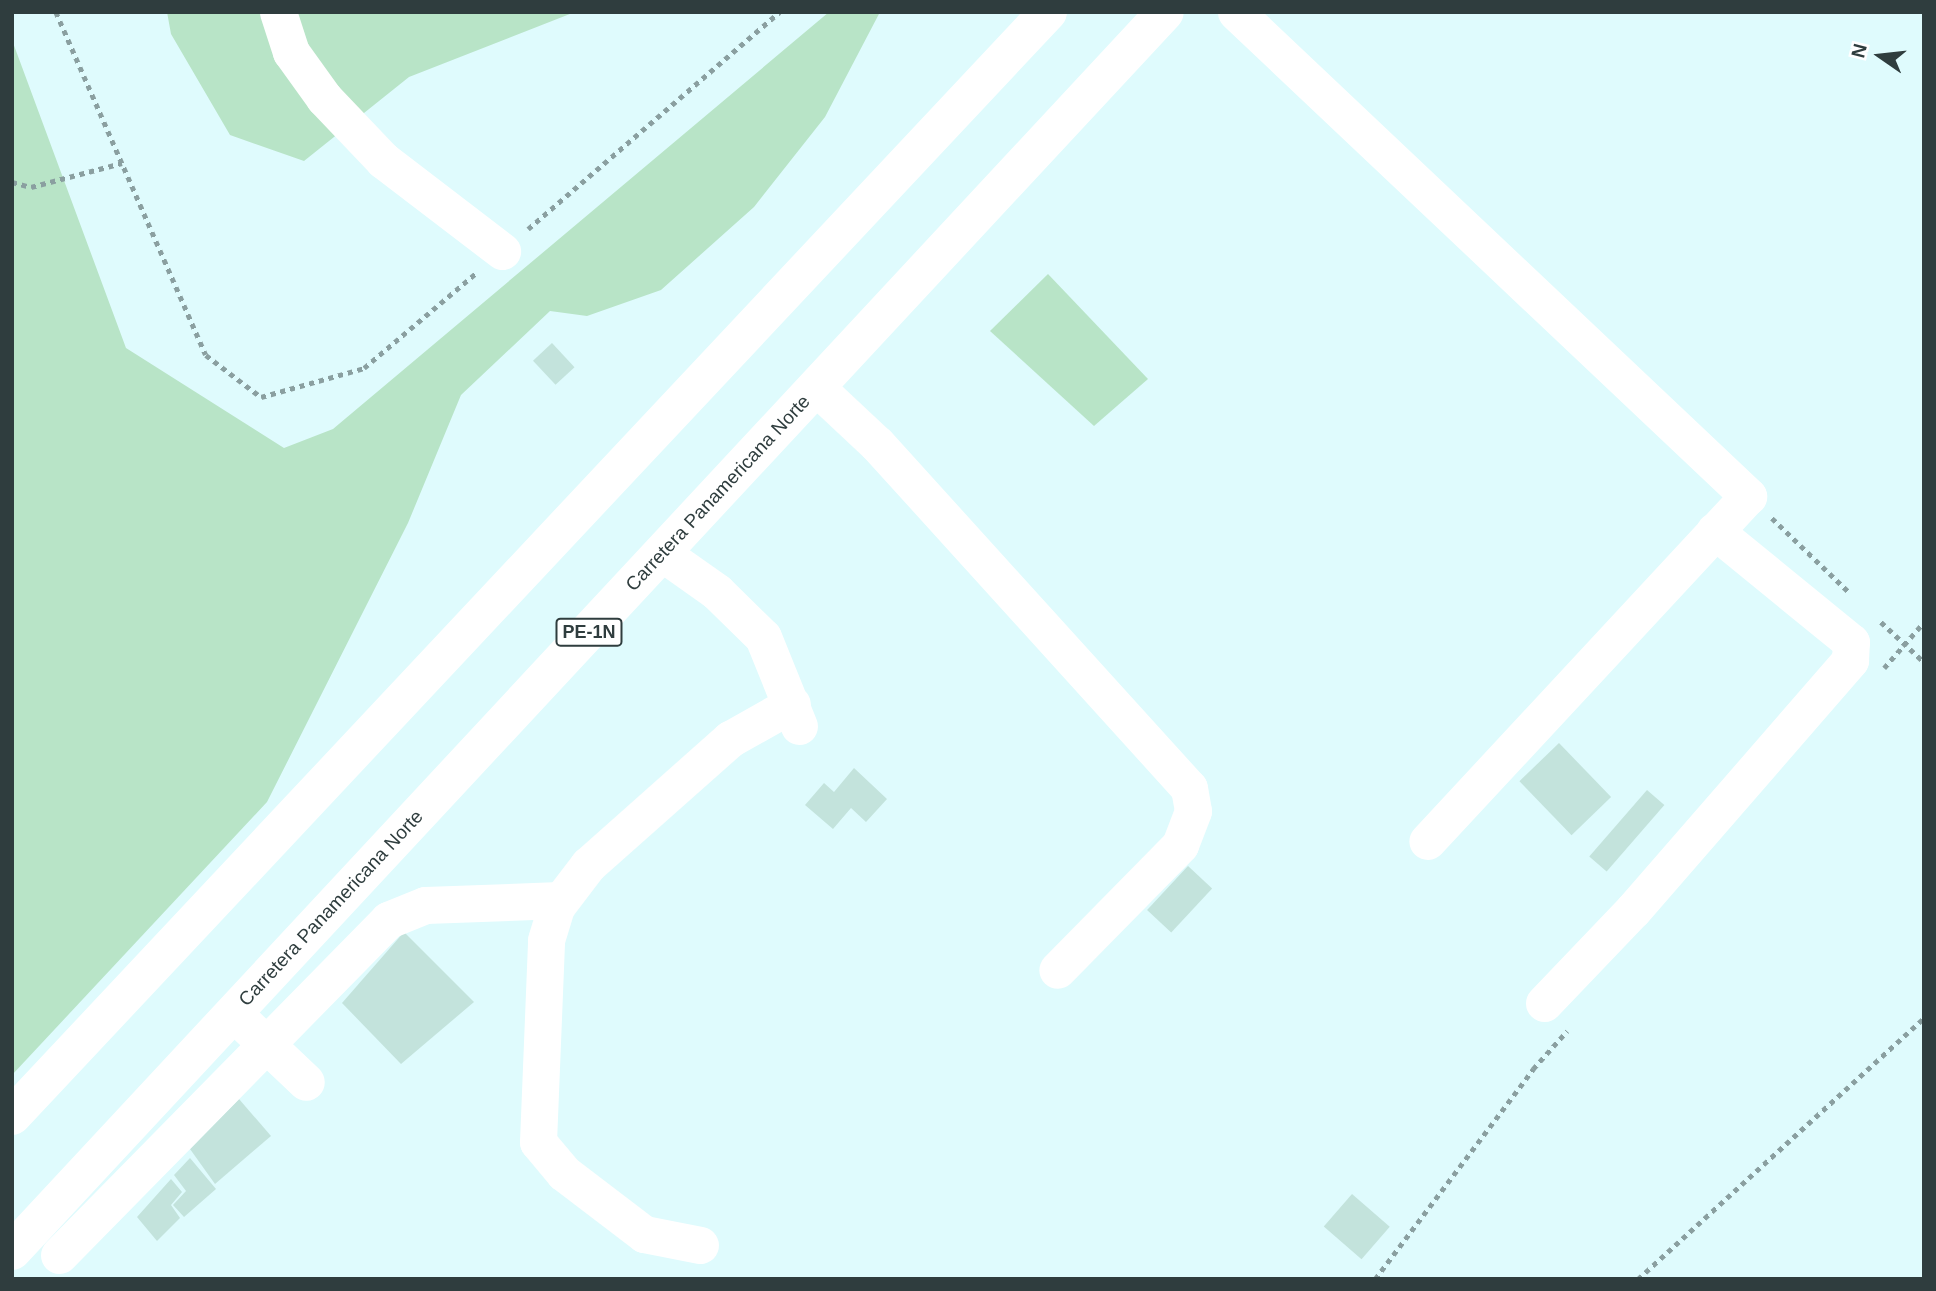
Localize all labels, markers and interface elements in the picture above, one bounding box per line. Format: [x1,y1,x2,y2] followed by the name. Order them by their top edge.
[1845,21,1915,91] north arrow
[1847,42,1871,60] text: N
[621,390,815,596] street label: Carretera Panamericana Norte
[554,618,624,646] road number: PE-1N
[234,805,428,1011] street label: Carretera Panamericana Norte

